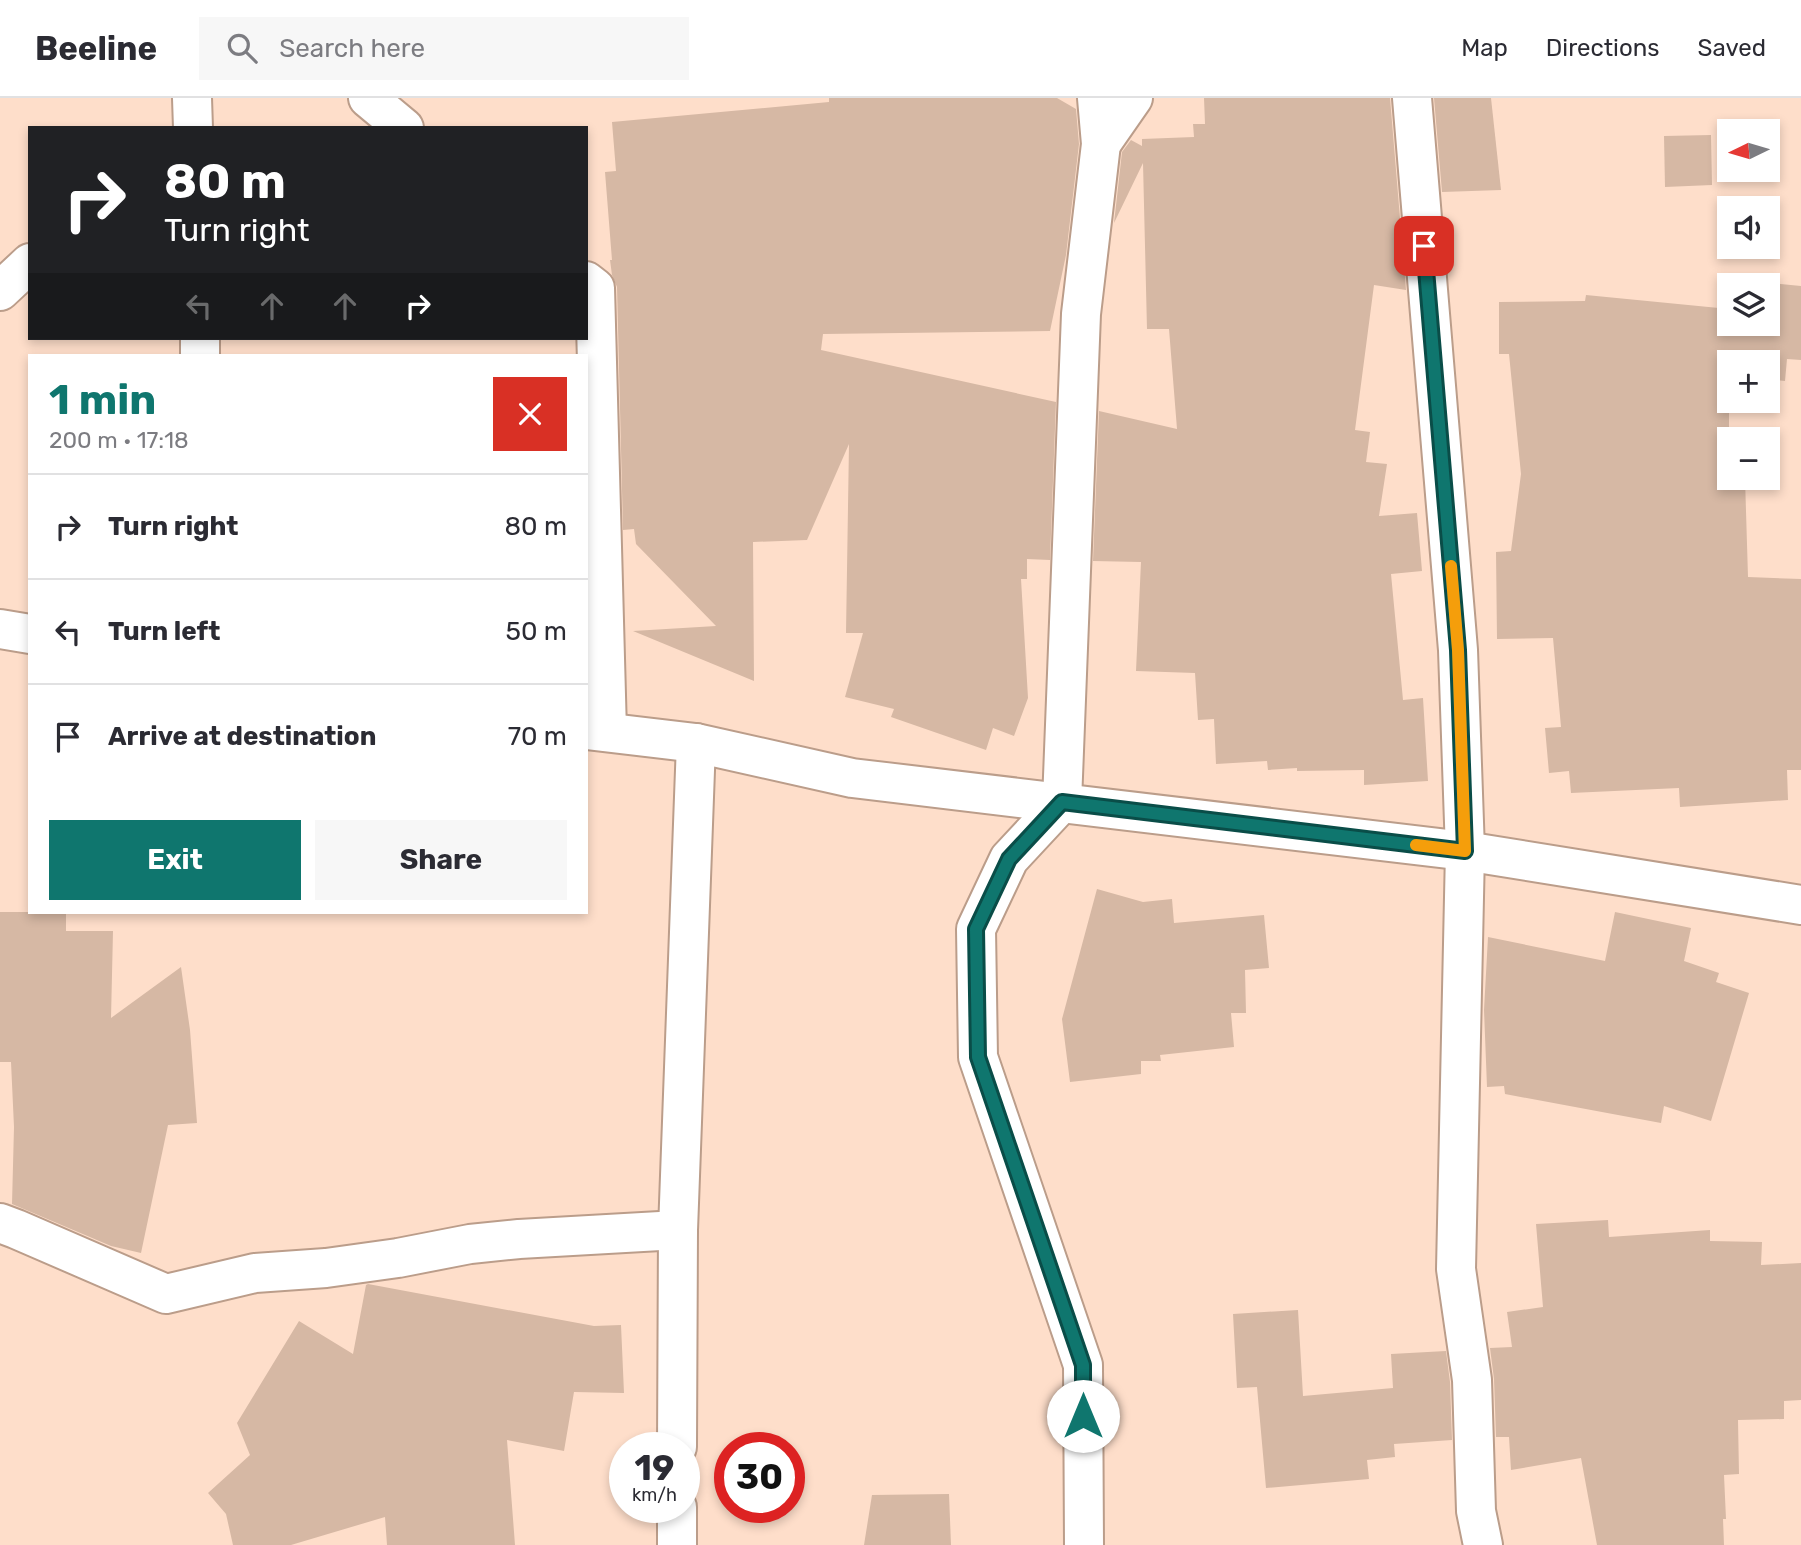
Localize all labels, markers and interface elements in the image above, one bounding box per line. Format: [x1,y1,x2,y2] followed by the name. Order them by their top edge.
[199,17,689,80] search box
[35,29,157,68] text: Beeline
[223,29,261,67] icon: search
[279,33,425,64] text: Search here
[1461,34,1508,62] text: Map
[1546,34,1659,62] text: Directions
[1697,34,1766,62] text: Saved
[1717,119,1780,182] north arrow
[1717,119,1780,490] map controls
[164,152,286,210] text: 80 m
[49,154,140,245] icon: right
[1717,196,1780,259] button: sound
[164,211,309,249] text: Turn right
[1394,216,1454,276] pin
[1405,227,1443,265] icon: arrive
[1717,273,1780,336] button: layers
[180,287,218,325] icon: left
[253,287,291,325] icon: ahead
[326,287,364,325] icon: ahead
[399,287,437,325] icon: right
[1717,350,1780,413] button: +
[49,375,156,425] text: 1 min
[493,377,567,451] button: close
[49,426,189,454] text: 200 m · 17:18
[1717,427,1780,490] button: −
[49,508,87,546] icon: right
[108,511,238,542] text: Turn right
[504,511,567,542] text: 80 m
[49,613,87,651] icon: left
[108,616,220,647] text: Turn left
[506,616,567,647] text: 50 m
[49,718,87,756] icon: arrive
[108,721,376,752] text: Arrive at destination
[508,721,567,752] text: 70 m
[49,820,301,900] button: Exit
[315,820,567,900] button: Share
[1046,1379,1120,1453] position arrow
[714,1432,805,1523] speed limit sign: 30
[635,1447,674,1489] text: 19
[632,1484,677,1506] text: km/h

